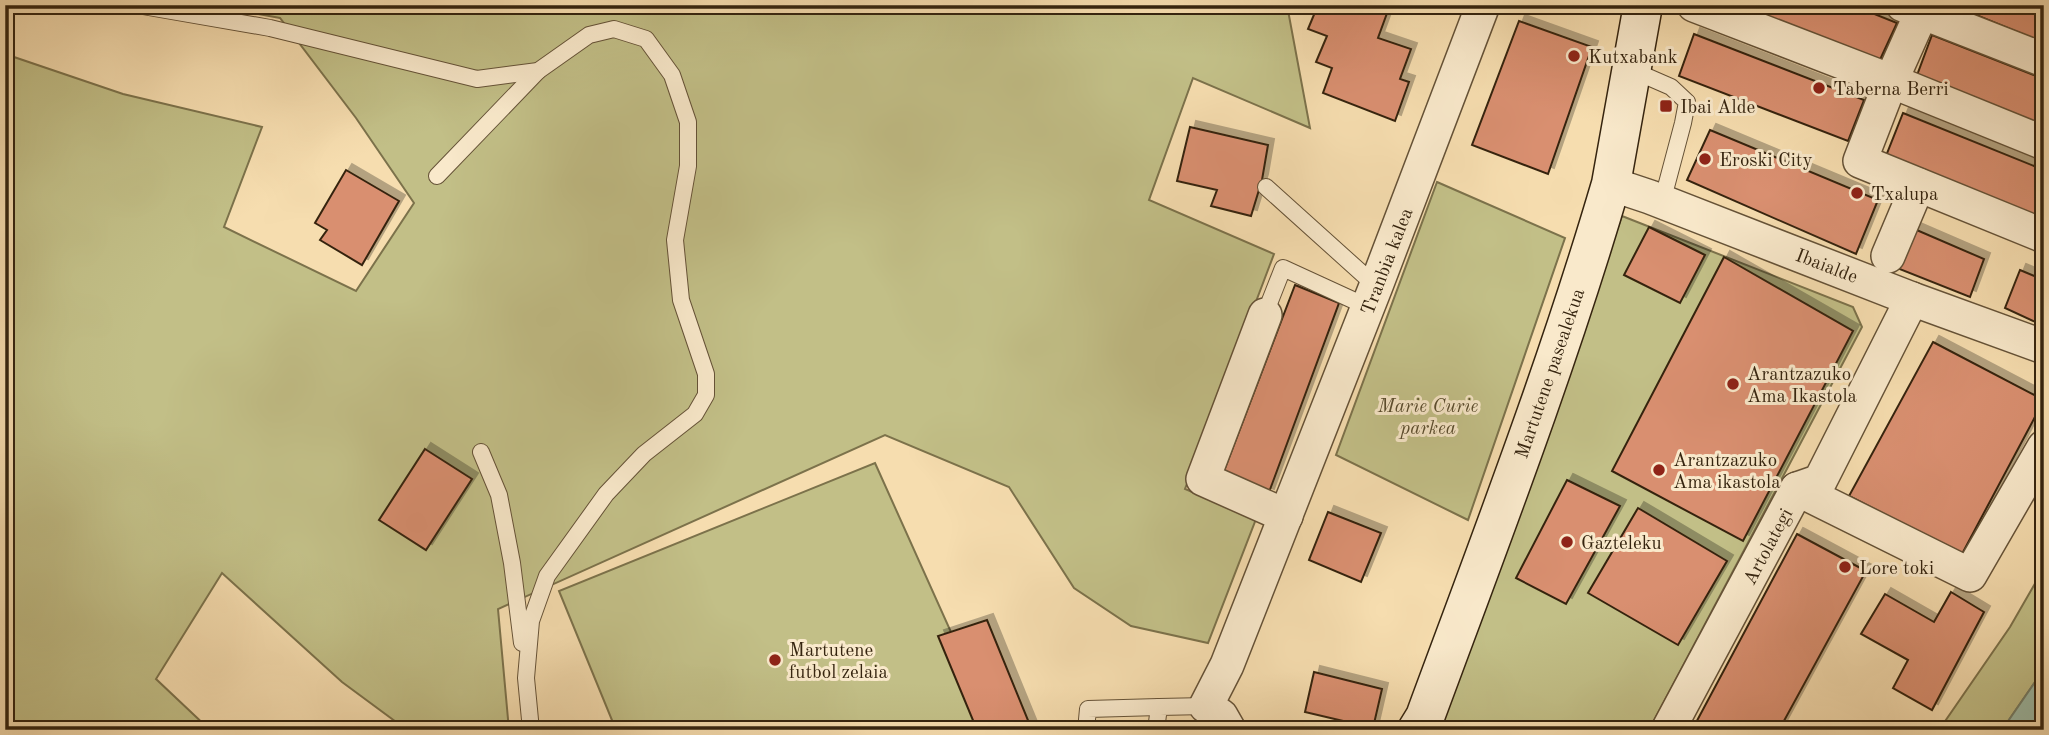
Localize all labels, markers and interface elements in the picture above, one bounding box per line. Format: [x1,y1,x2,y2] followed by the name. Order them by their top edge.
[1566,48,1582,64] marker: Kutxabank
[1588,49,1678,68] place label: Kutxabank
[1811,80,1827,96] marker: Taberna Berri
[1833,81,1949,100] place label: Taberna Berri
[1658,98,1674,114] marker: Ibai Alde
[1680,99,1755,118] place label: Ibai Alde
[1697,151,1713,167] marker: Eroski City
[1719,152,1812,171] place label: Eroski City
[1849,185,1865,201] marker: Txalupa
[1871,186,1939,205] place label: Txalupa
[1359,205,1418,318] street label: Tranbia kalea
[1792,247,1860,288] street label: Ibaialde
[1513,286,1590,461] street label: Martutene pasealekua
[1747,366,1858,407] place label: Arantzazuko Ama Ikastola
[1725,376,1741,392] marker: Arantzazuko Ama Ikastola
[1377,398,1479,439] park label: Marie Curie parkea
[1673,452,1781,493] place label: Arantzazuko Ama ikastola
[1651,462,1667,478] marker: Arantzazuko Ama ikastola
[1741,506,1797,589] street label: Artolategi
[1559,534,1575,550] marker: Gazteleku
[1581,535,1662,554] place label: Gazteleku
[1837,559,1853,575] marker: Lore toki
[1859,560,1934,579] place label: Lore toki
[789,642,888,683] place label: Martutene futbol zelaia
[767,652,783,668] marker: Martutene futbol zelaia

